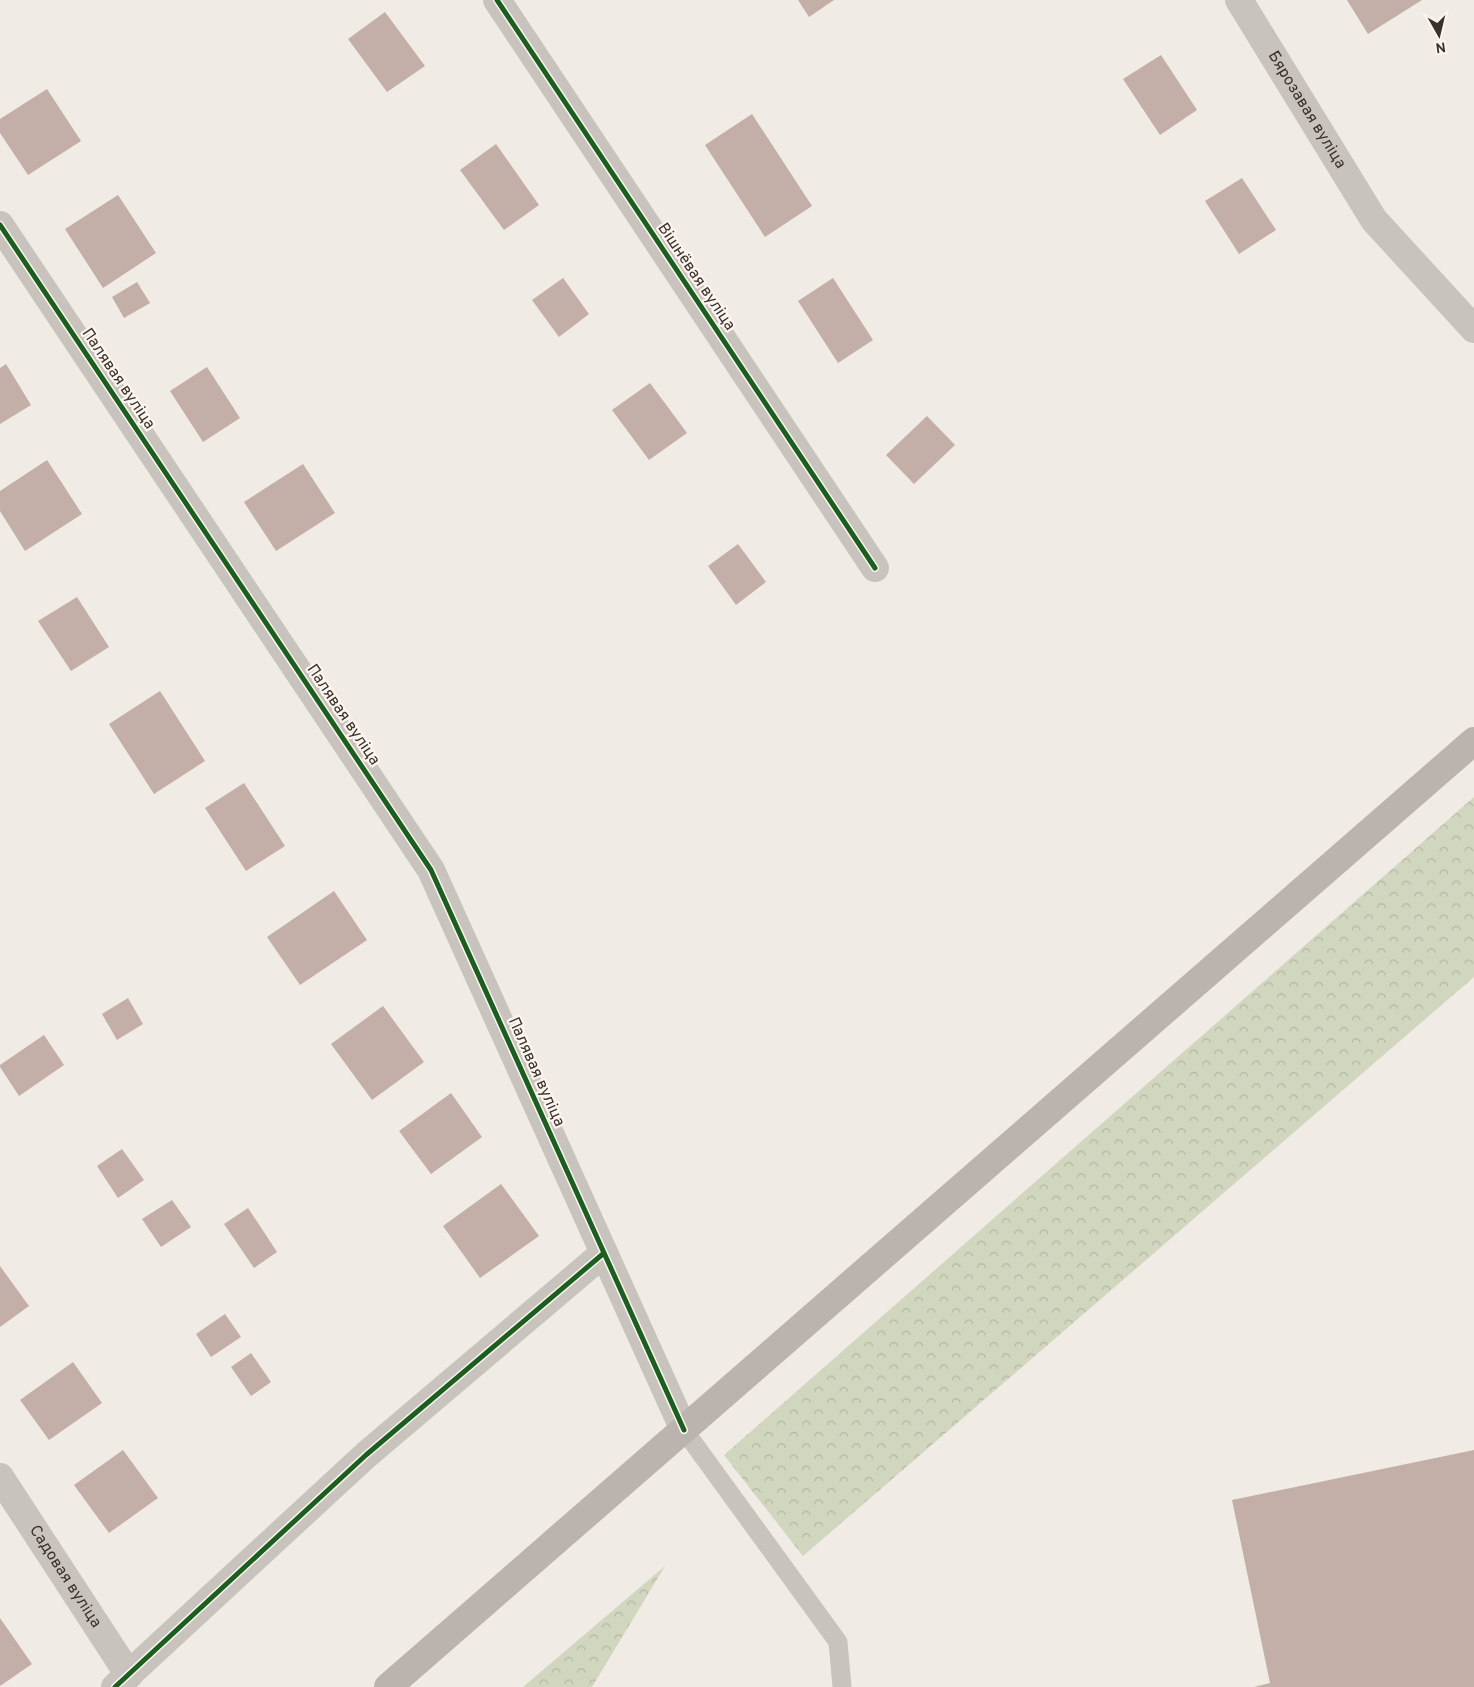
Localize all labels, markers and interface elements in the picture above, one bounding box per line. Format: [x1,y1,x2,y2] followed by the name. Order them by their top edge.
[1414,10,1464,60] north arrow
[1434,37,1447,56] text: N
[1263,47,1350,172] street label: Бярозавая вуліца
[653,219,739,335] street label: Вішнёвая вуліца
[77,325,159,433] street label: Палявая вуліца
[302,661,384,769] street label: Палявая вуліца
[503,1014,569,1130] street label: Палявая вуліца
[24,1522,106,1632] street label: Садовая вуліца

